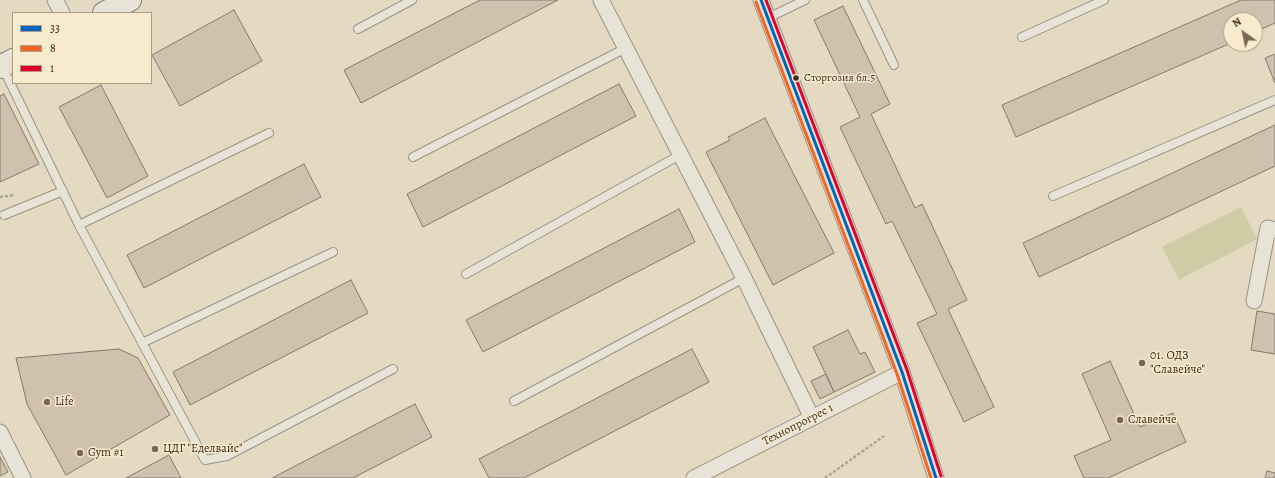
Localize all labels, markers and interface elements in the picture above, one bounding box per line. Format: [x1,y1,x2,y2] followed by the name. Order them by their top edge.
[12,12,152,84] legend
[1223,12,1263,52] north arrow
[1229,14,1244,31] text: N
[50,20,60,36] text: 33
[50,40,56,56] text: 8
[50,60,54,76] text: 1
[804,71,875,85] place label: Сторгозия бл.5
[791,73,801,83] marker: Сторгозия бл.5
[1150,349,1205,377] place label: 01. ОДЗ "Славейче"
[1137,358,1147,368] marker: 01. ОДЗ "Славейче"
[55,395,74,409] place label: Life
[42,397,52,407] marker: Life
[760,401,836,449] street label: Технопрогрес 1
[1128,413,1176,427] place label: Славейче
[1115,415,1125,425] marker: Славейче
[163,442,243,456] place label: ЦДГ "Еделвайс"
[150,444,160,454] marker: ЦДГ "Еделвайс"
[88,446,124,460] place label: Gym #1
[75,448,85,458] marker: Gym #1

